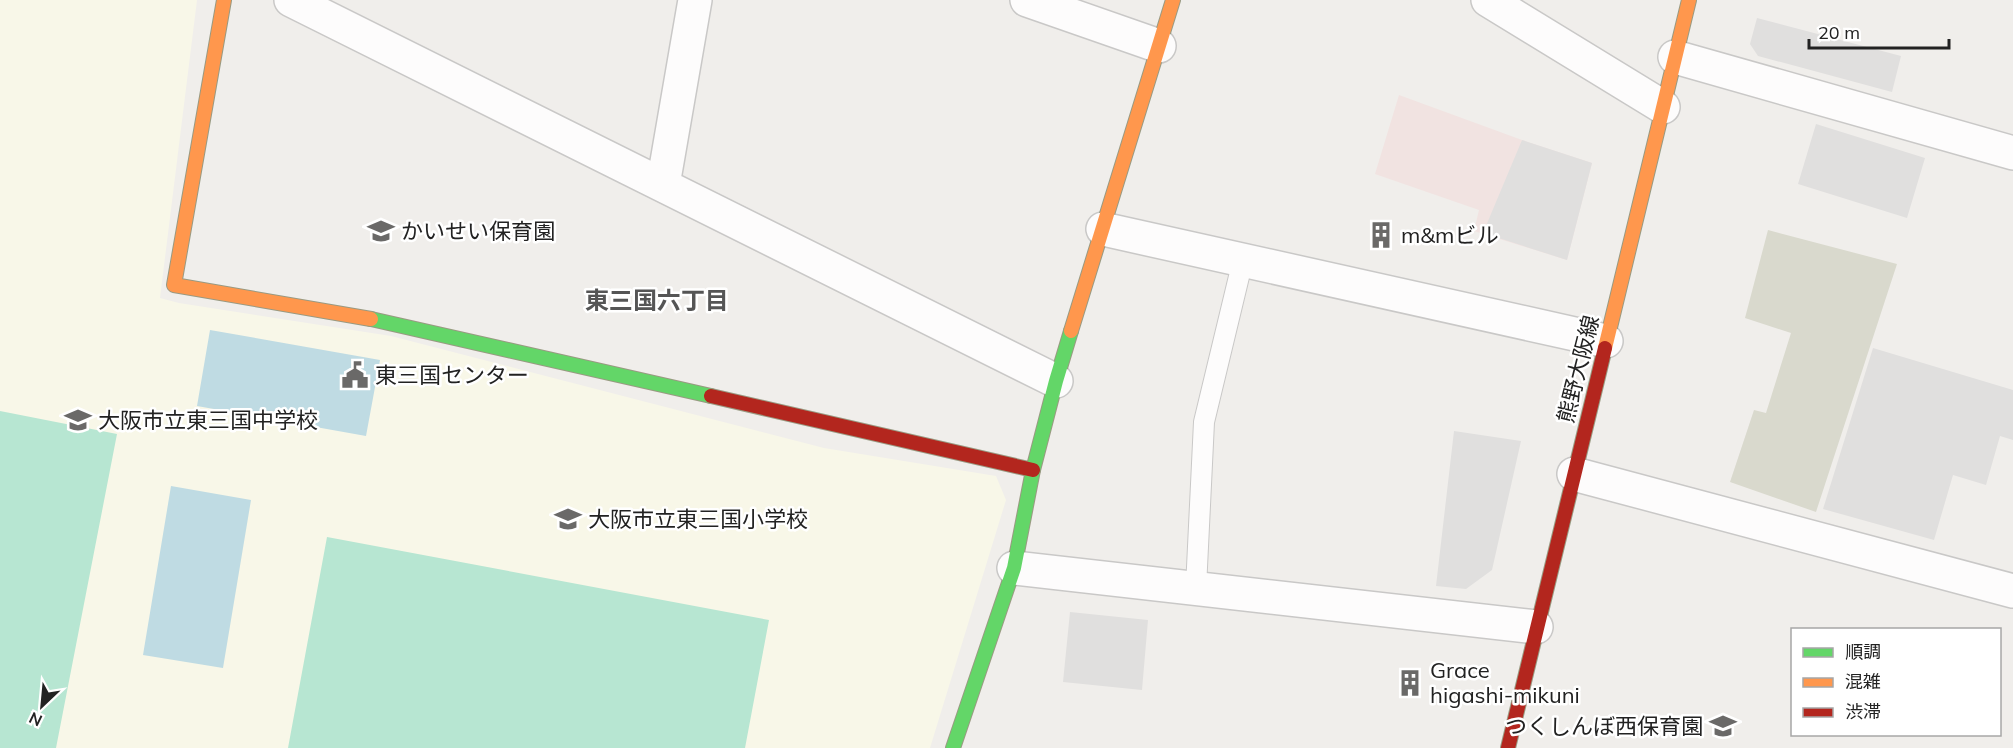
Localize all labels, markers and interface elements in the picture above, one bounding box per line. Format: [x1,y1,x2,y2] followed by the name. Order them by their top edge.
[1809,12,1948,50] scale bar
[1818,21,1860,44] text: 20 m
[366,216,396,246] school or university icon: かいせい保育園
[401,217,555,245] place label: かいせい保育園
[1366,220,1396,250] building icon: m&mビル
[1401,221,1498,249] place label: m&mビル
[585,285,729,315] district label: 東三国六丁目
[1551,312,1605,426] street label: 熊野大阪線
[340,360,370,390] public building icon: 東三国センター
[375,361,529,389] place label: 東三国センター
[63,405,93,435] school or university icon: 大阪市立東三国中学校
[98,406,318,434] place label: 大阪市立東三国中学校
[553,504,583,534] school or university icon: 大阪市立東三国小学校
[588,505,808,533] place label: 大阪市立東三国小学校
[1791,628,2001,736] legend
[1845,640,1881,663] text: 順調
[1430,656,1580,709] place label: Grace higashi-mikuni
[1395,668,1425,698] building icon: Grace higashi-mikuni
[1845,670,1881,693] text: 混雑
[12,676,72,736] north arrow
[1845,700,1881,723] text: 渋滞
[26,708,45,731] text: N
[1708,711,1738,741] school or university icon: つくしんぼ西保育園
[1505,712,1703,740] place label: つくしんぼ西保育園

